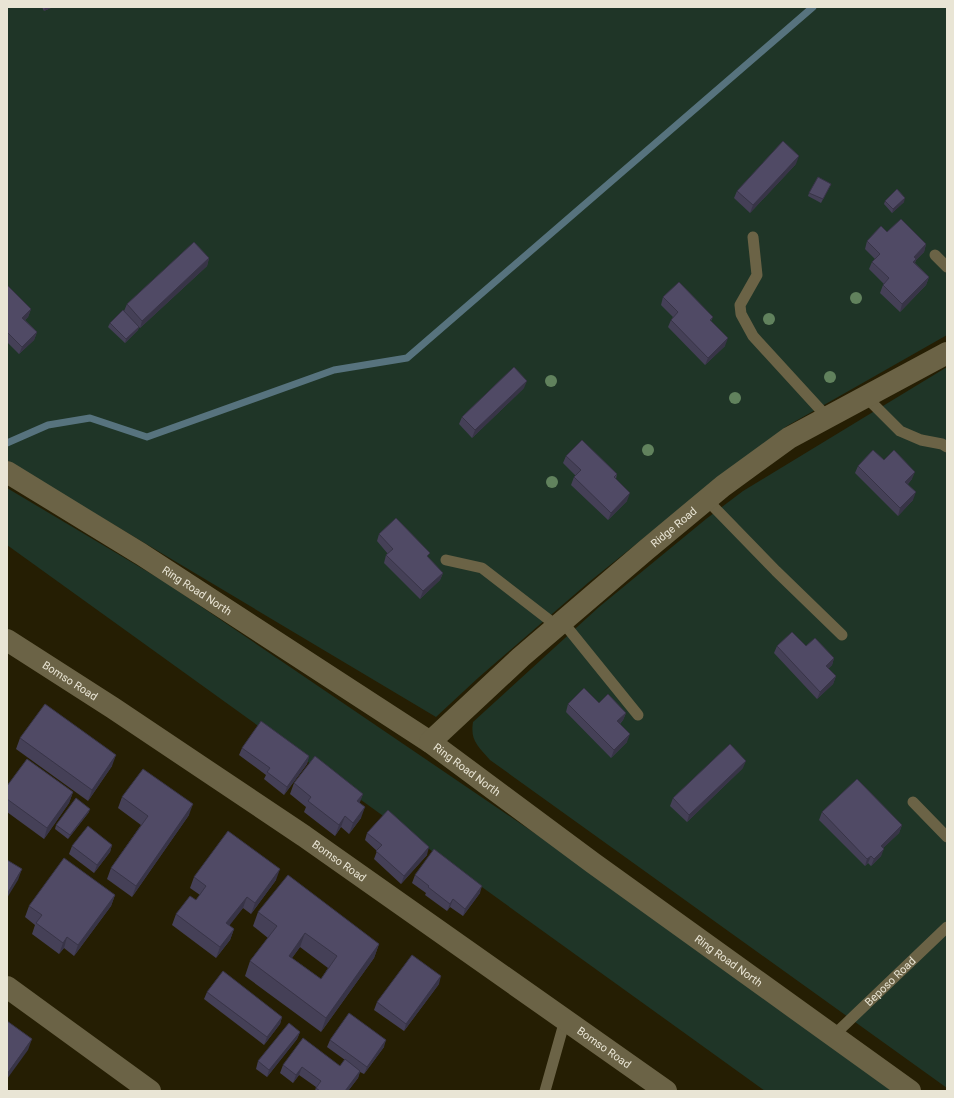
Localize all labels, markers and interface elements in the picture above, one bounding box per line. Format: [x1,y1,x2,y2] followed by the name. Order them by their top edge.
[648,504,699,550] street label: Ridge Road
[160,563,234,618] street label: Ring Road North
[40,658,100,703] street label: Bomso Road
[431,740,503,799] street label: Ring Road North
[310,837,369,884] street label: Bomso Road
[692,932,765,989] street label: Ring Road North
[862,954,918,1009] street label: Beposo Road
[575,1024,634,1071] street label: Bomso Road

